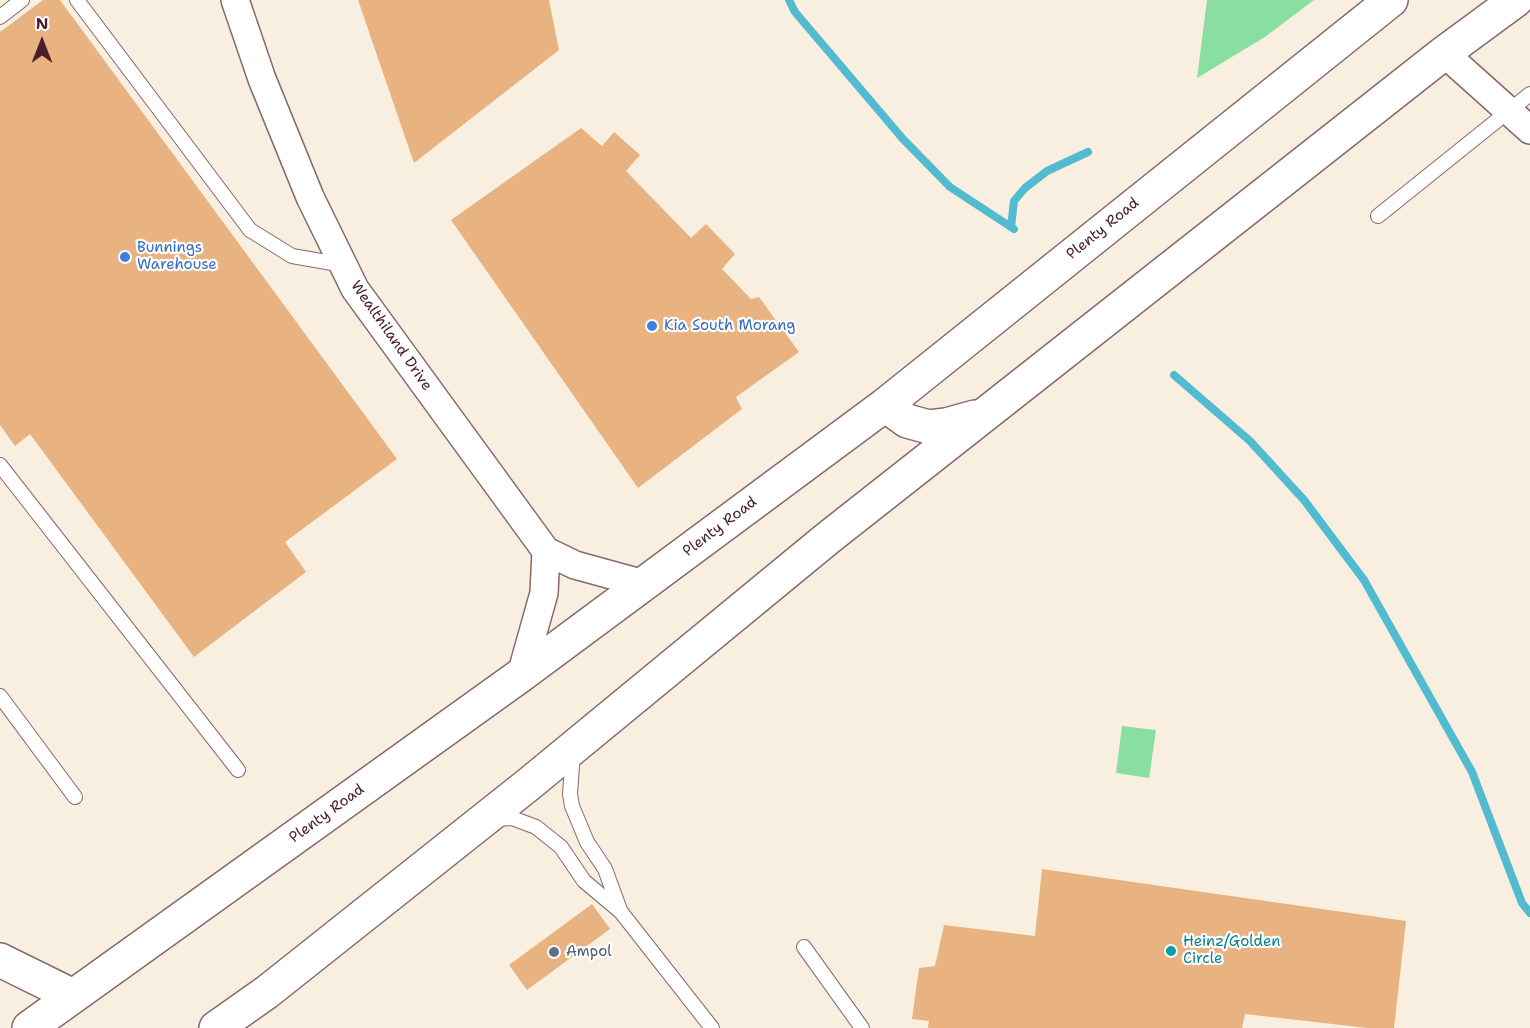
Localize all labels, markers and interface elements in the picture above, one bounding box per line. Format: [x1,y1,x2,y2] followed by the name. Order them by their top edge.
[12,12,72,72] north arrow
[36,13,48,34] text: N
[1063,194,1143,264] street label: Plenty Road
[137,239,217,274] place label: Bunnings Warehouse
[118,250,132,264] marker: Bunnings Warehouse
[346,278,436,394] street label: Wealthiland Drive
[664,317,795,335] place label: Kia South Morang
[645,319,659,333] marker: Kia South Morang
[679,493,761,561] street label: Plenty Road
[286,781,368,847] street label: Plenty Road
[1183,933,1280,968] place label: Heinz/Golden Circle
[566,943,612,961] place label: Ampol
[1164,944,1178,958] marker: Heinz/Golden Circle
[547,945,561,959] marker: Ampol

